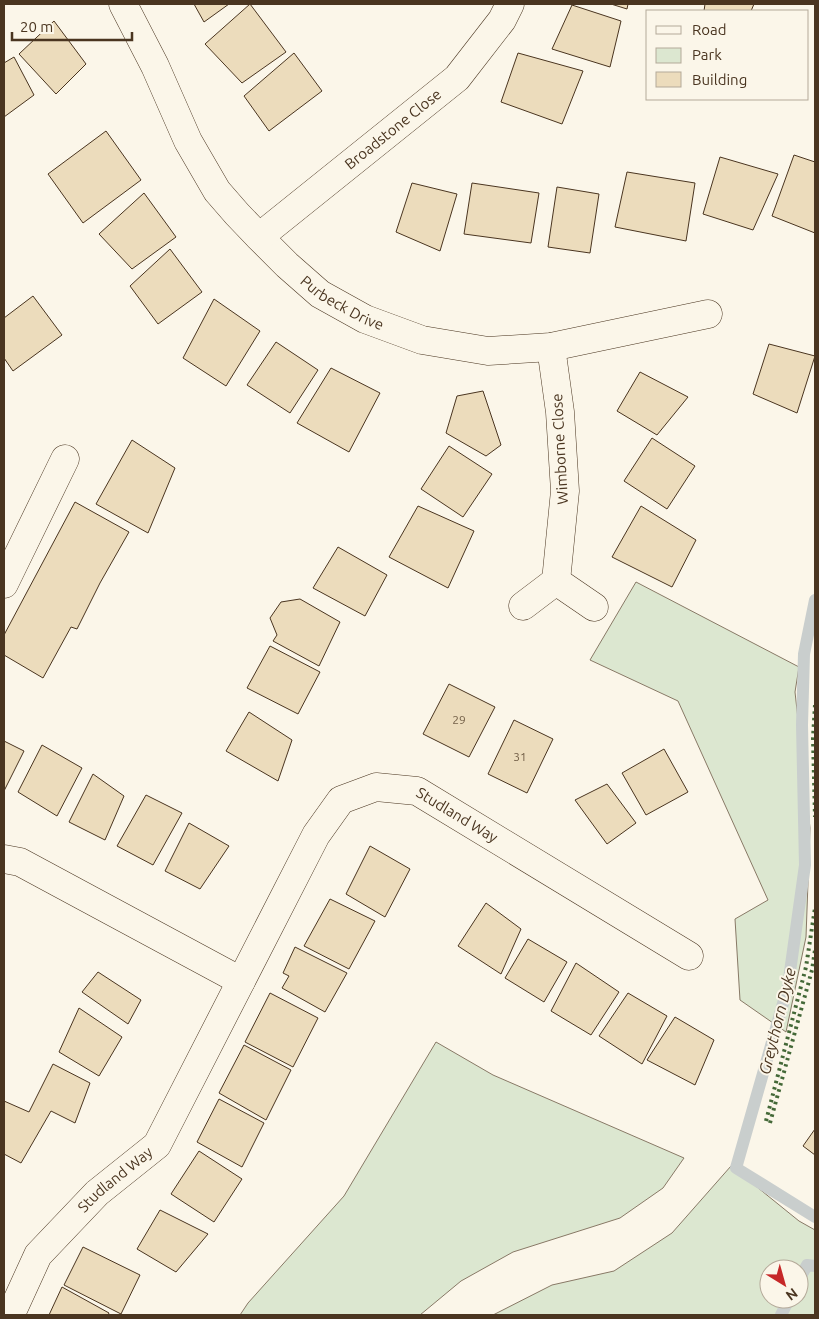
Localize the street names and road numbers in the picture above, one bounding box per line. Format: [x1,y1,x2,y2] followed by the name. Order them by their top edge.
[341,85,444,173] street label: Broadstone Close
[297,272,386,333] street label: Purbeck Drive
[548,393,571,505] street label: Wimborne Close
[413,784,501,846] street label: Studland Way
[74,1143,156,1216] street label: Studland Way

